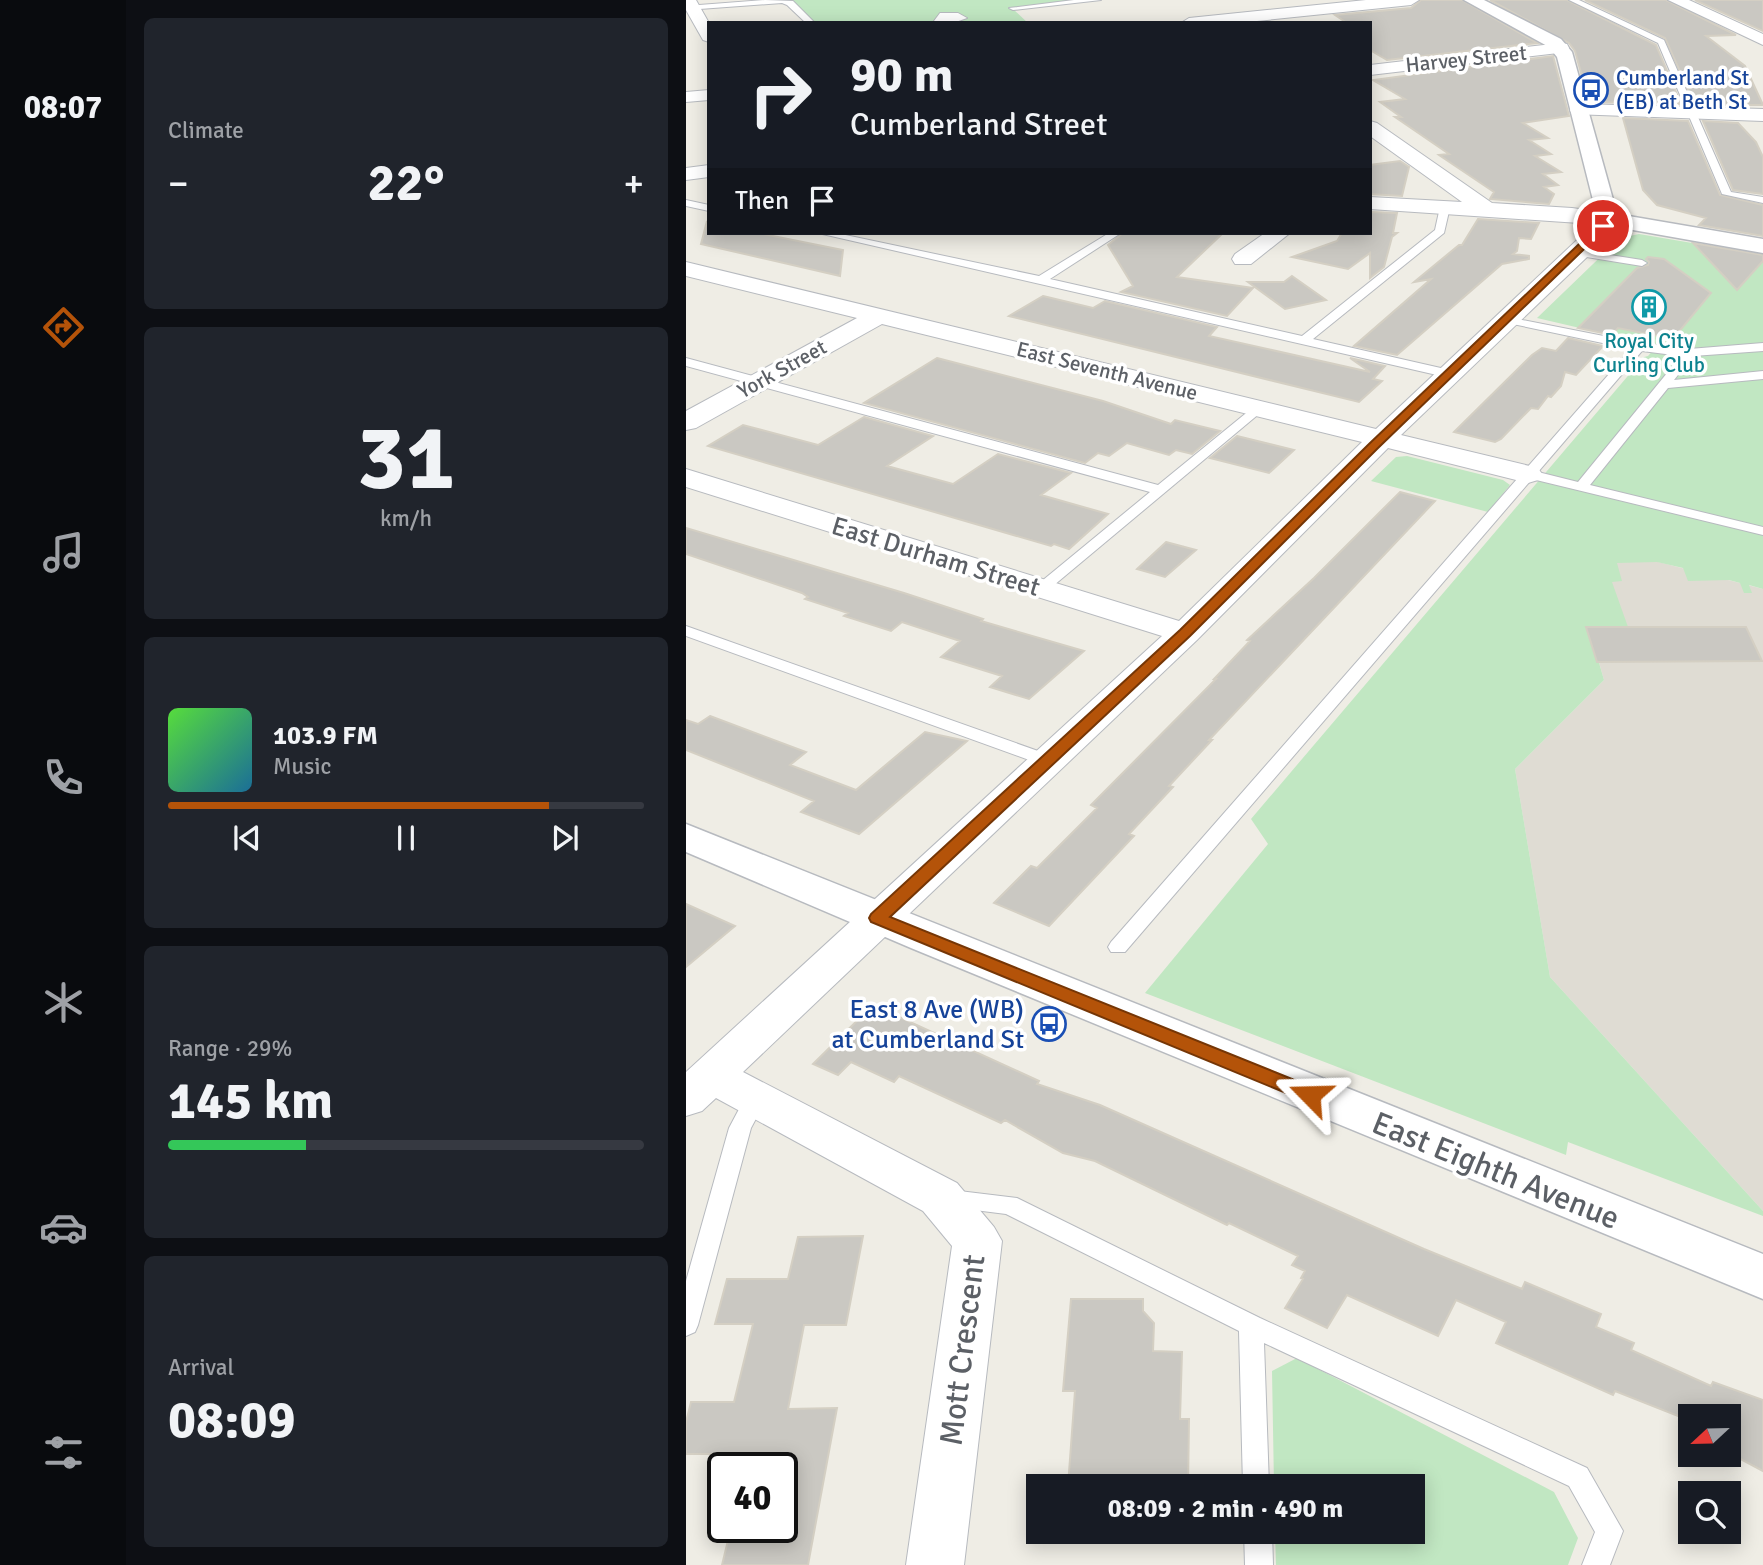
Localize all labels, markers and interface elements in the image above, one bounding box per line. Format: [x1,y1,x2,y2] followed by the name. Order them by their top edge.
[1404,40,1528,78] street label: Harvey Street
[850,45,953,105] text: 90 m
[735,49,826,140] icon: right
[1616,65,1749,115] place label: Cumberland St (EB) at Beth St
[1572,71,1610,109] bus stop icon: Cumberland St (EB) at Beth St
[24,88,102,127] text: 08:07
[850,105,1107,144] text: Cumberland Street
[168,116,244,145] text: Climate
[368,151,444,215] text: 22°
[168,160,189,207] text: −
[623,160,644,207] text: +
[803,182,841,220] icon: arrive
[735,185,789,217] text: Then
[1573,196,1633,256] pin
[1584,207,1622,245] icon: arrive
[1630,288,1668,326] building icon: Royal City Curling Club
[39,303,88,352] icon: directions
[1593,328,1705,378] place label: Royal City Curling Club
[733,334,831,404] street label: York Street
[1014,336,1200,406] street label: East Seventh Avenue
[357,402,455,515] text: 31
[380,504,432,533] text: km/h
[828,510,1044,604] street label: East Durham Street
[39,528,88,577] icon: music
[273,720,378,752] text: 103.9 FM
[273,752,331,781] text: Music
[39,753,88,802] icon: phone
[228,819,266,857] icon: previous
[387,819,425,857] icon: pause
[546,819,584,857] icon: next
[39,978,88,1027] icon: climate
[831,994,1024,1056] place label: East 8 Ave (WB) at Cumberland St
[1030,1005,1068,1043] bus stop icon: East 8 Ave (WB) at Cumberland St
[168,1034,292,1063] text: Range · 29%
[1273,1058,1347,1132] position arrow
[168,1069,333,1133] text: 145 km
[1366,1103,1625,1238] street label: East Eighth Avenue
[39,1203,88,1252] icon: car
[931,1253,994,1448] street label: Mott Crescent
[168,1353,234,1382] text: Arrival
[168,1388,296,1452] text: 08:09
[1678,1404,1741,1466] north arrow
[1678,1404,1741,1544] map controls
[39,1428,88,1477] icon: filters
[707,1452,798,1543] speed limit sign: 40
[1678,1481,1741,1544] button: search
[1108,1493,1343,1525] text: 08:09 · 2 min · 490 m

